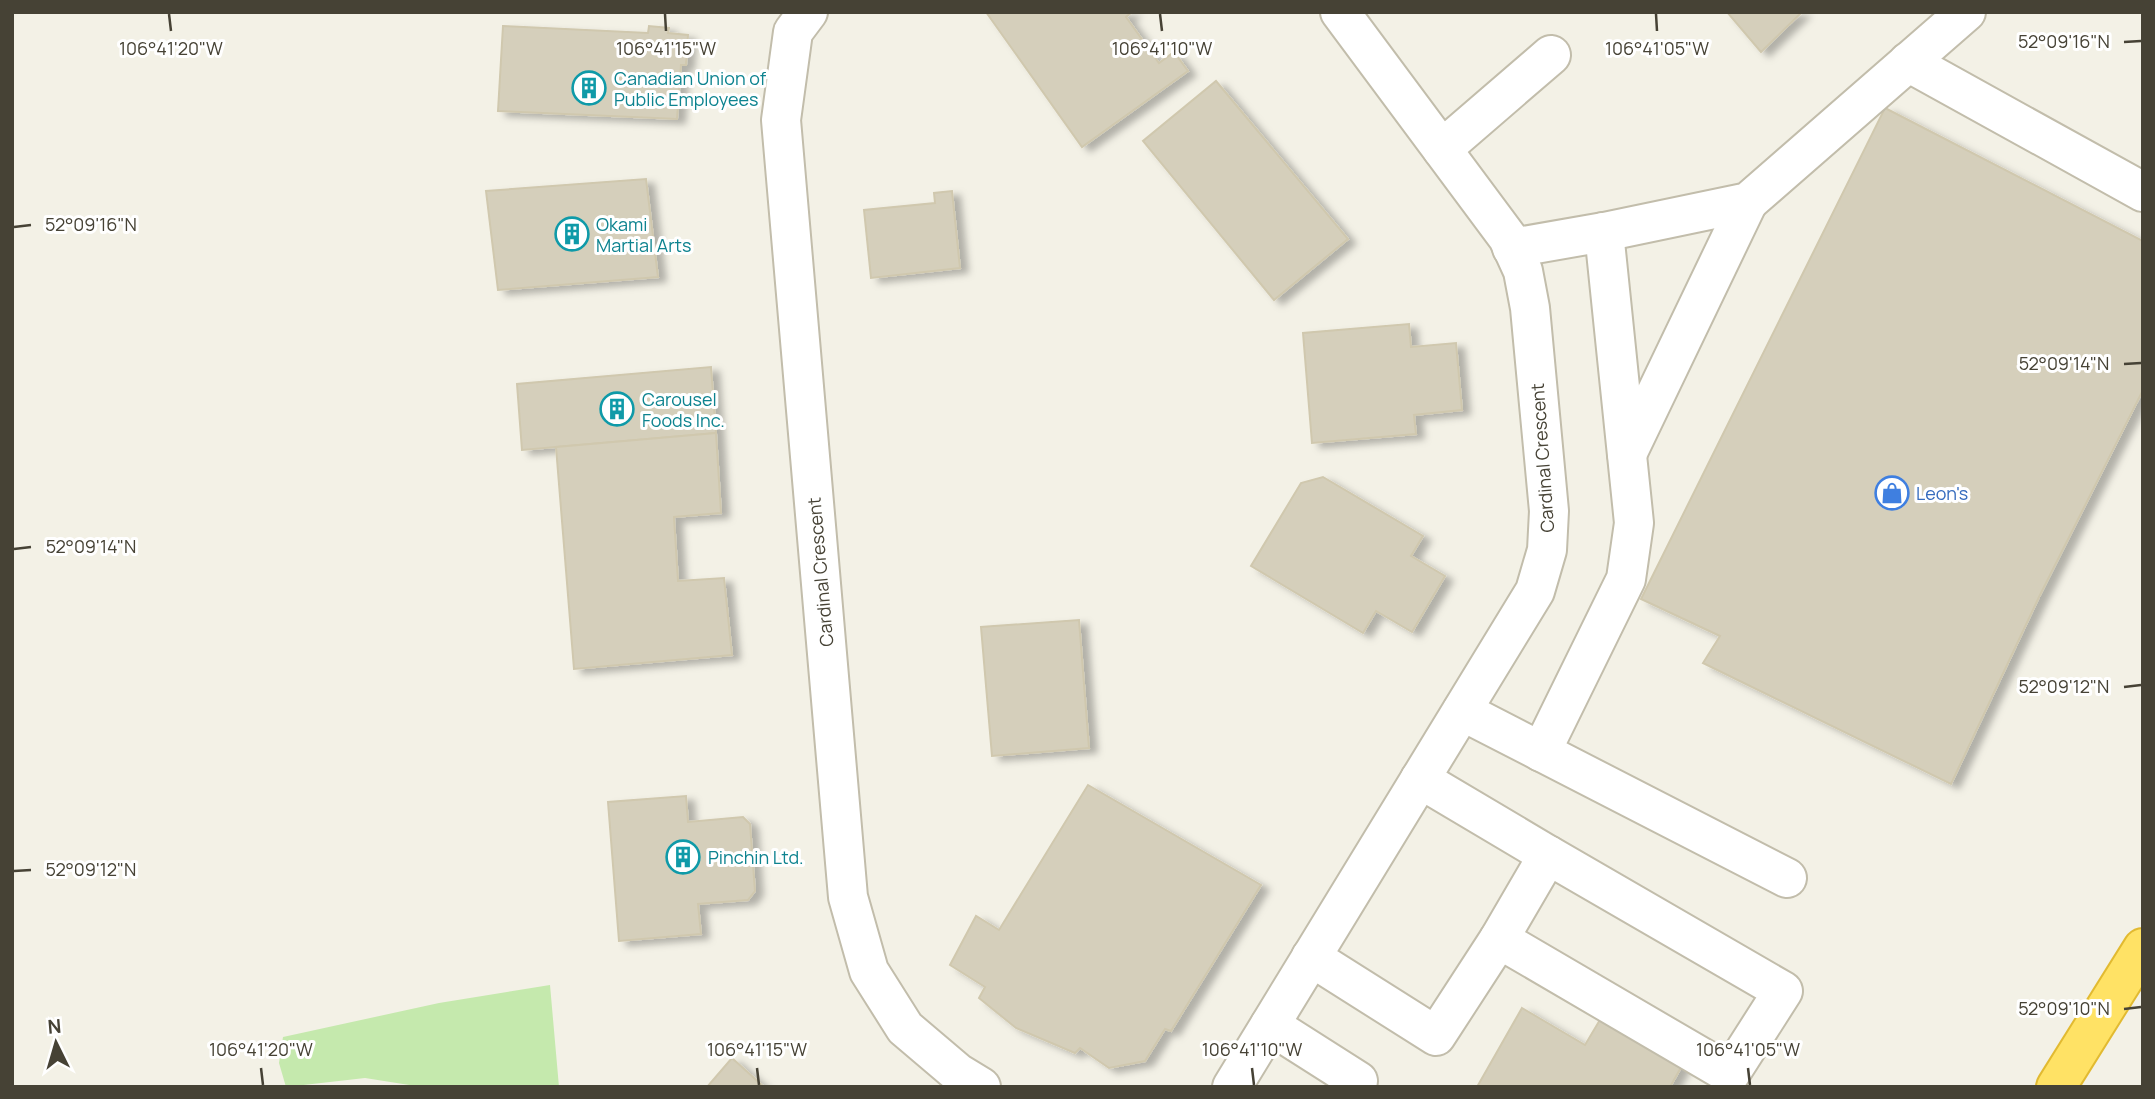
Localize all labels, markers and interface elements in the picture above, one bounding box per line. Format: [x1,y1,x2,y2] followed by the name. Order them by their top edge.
[2018,29,2110,53] text: 52°09'16"N
[119,36,223,60] text: 106°41'20"W
[616,36,716,60] text: 106°41'15"W
[1112,36,1212,60] text: 106°41'10"W
[1605,36,1709,60] text: 106°41'05"W
[614,66,767,111] place label: Canadian Union of Public Employees
[570,69,608,107] building icon: Canadian Union of Public Employees
[45,212,137,236] text: 52°09'16"N
[596,212,691,257] place label: Okami Martial Arts
[553,215,591,253] building icon: Okami Martial Arts
[2019,351,2109,375] text: 52°09'14"N
[1525,383,1559,533] street label: Cardinal Crescent
[642,387,725,432] place label: Carousel Foods Inc.
[598,390,636,428] building icon: Carousel Foods Inc.
[1873,474,1911,512] shop icon: Leon's
[1916,481,1968,505] place label: Leon's
[802,496,838,648] street label: Cardinal Crescent
[46,534,136,558] text: 52°09'14"N
[2019,674,2109,698] text: 52°09'12"N
[664,838,702,876] building icon: Pinchin Ltd.
[708,845,804,869] place label: Pinchin Ltd.
[46,857,136,881] text: 52°09'12"N
[2018,996,2110,1020] text: 52°09'10"N
[21,1008,91,1078] north arrow
[47,1013,62,1040] text: N
[209,1037,313,1061] text: 106°41'20"W
[707,1037,807,1061] text: 106°41'15"W
[1202,1037,1302,1061] text: 106°41'10"W
[1696,1037,1800,1061] text: 106°41'05"W

